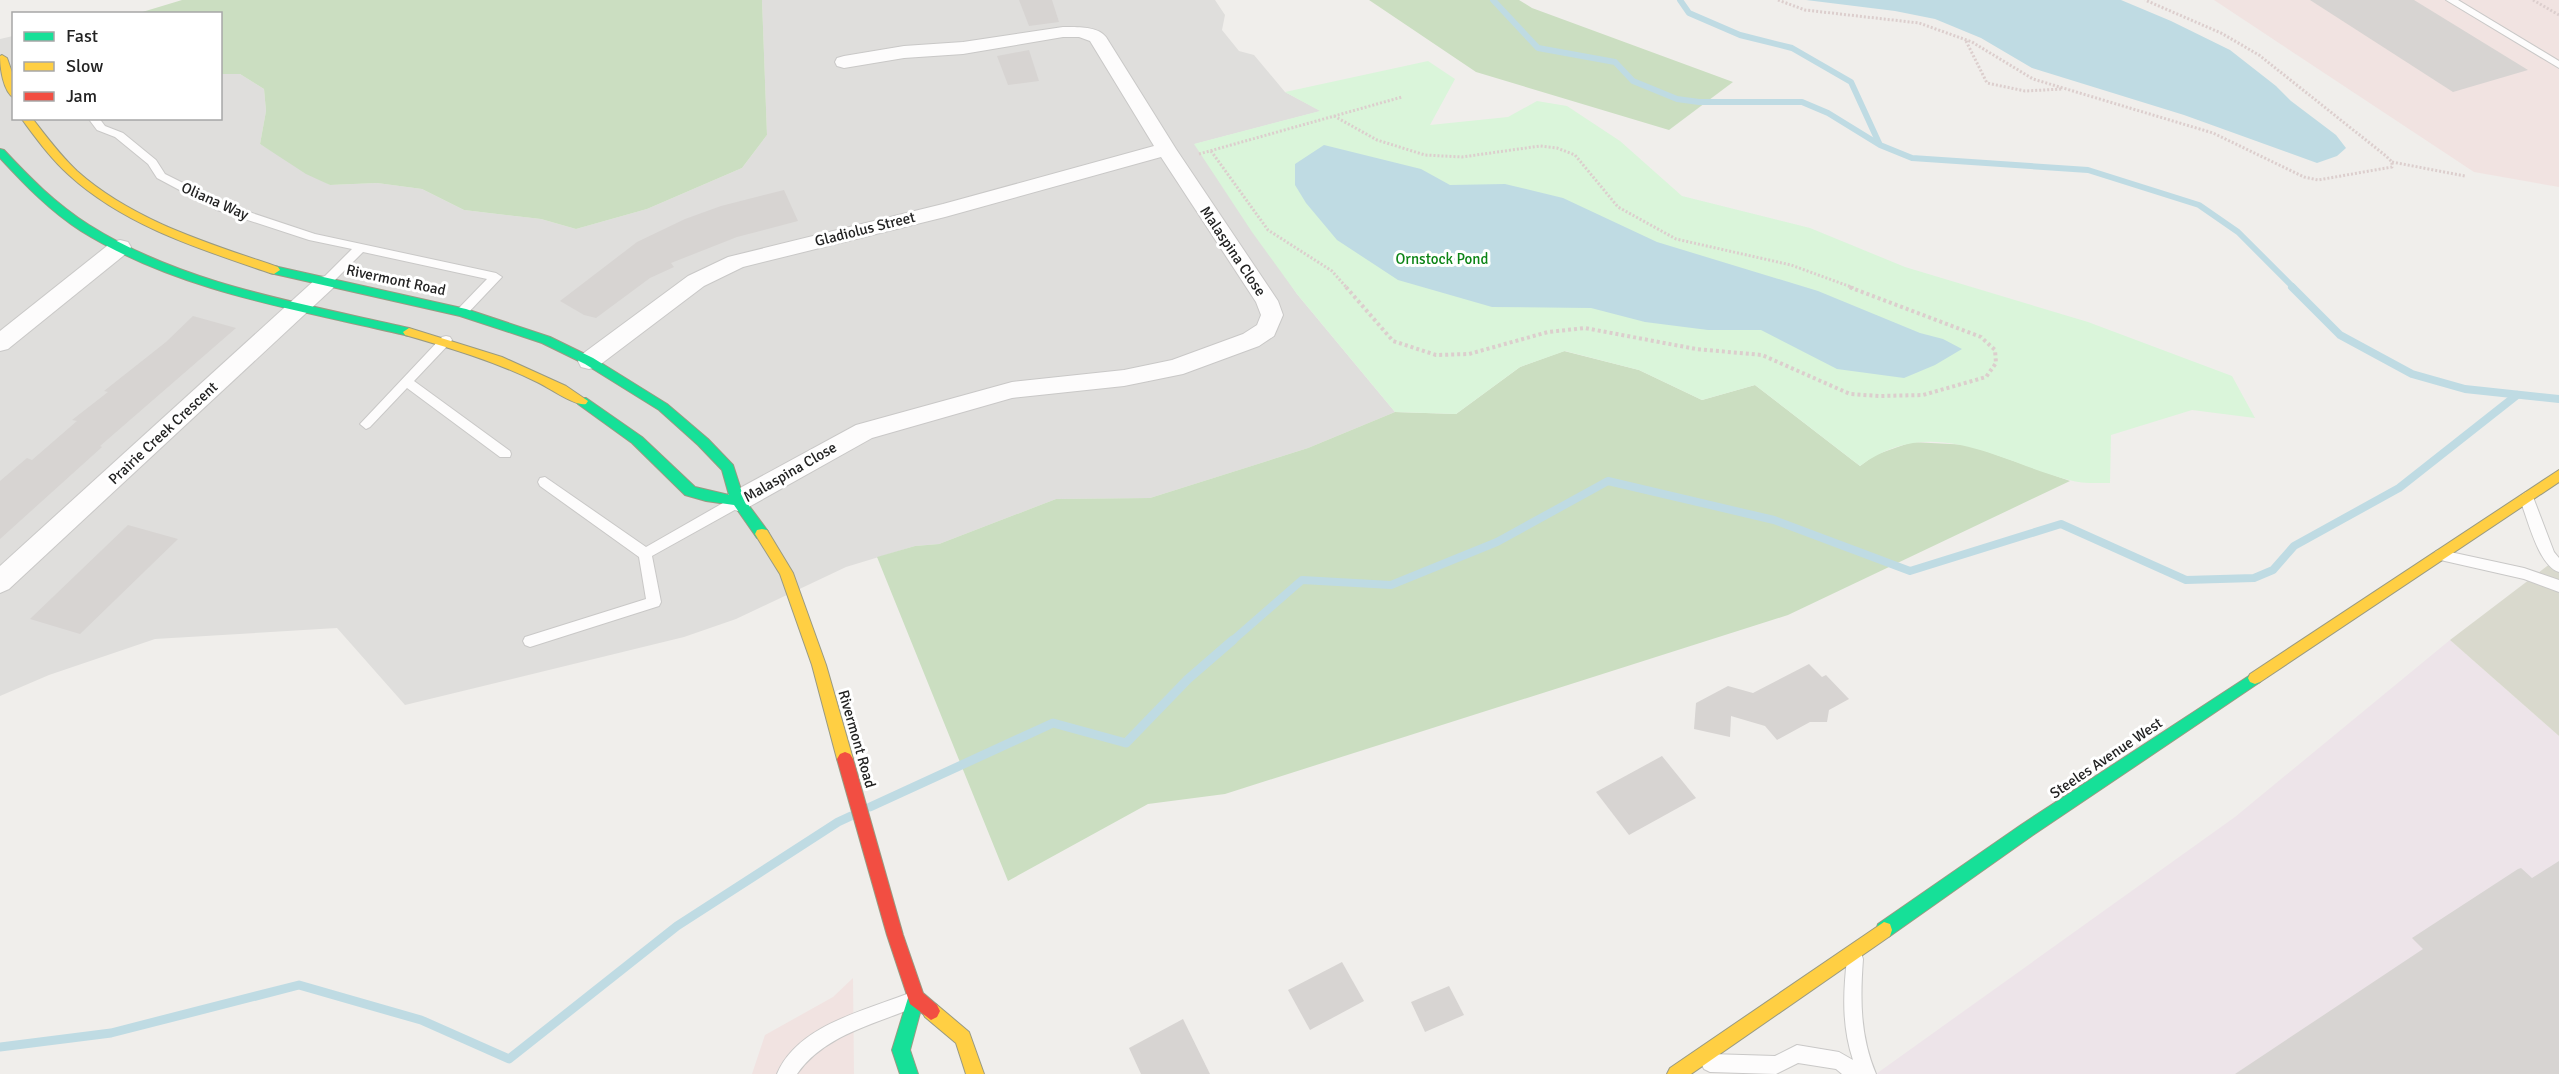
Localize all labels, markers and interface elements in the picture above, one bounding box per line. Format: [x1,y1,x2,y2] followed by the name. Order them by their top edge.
[12,12,222,120] legend
[66,25,98,47] text: Fast
[66,55,103,77] text: Slow
[66,85,97,107] text: Jam
[179,178,251,224] street label: Oliana Way
[1196,203,1270,299] street label: Malaspina Close
[813,208,917,250] street label: Gladiolus Street
[1396,250,1489,268] park label: Ornstock Pond
[345,261,447,299] street label: Rivermont Road
[105,378,221,488] street label: Prairie Creek Crescent
[740,438,840,506] street label: Malaspina Close
[834,688,880,790] street label: Rivermont Road
[2046,714,2166,802] street label: Steeles Avenue West

